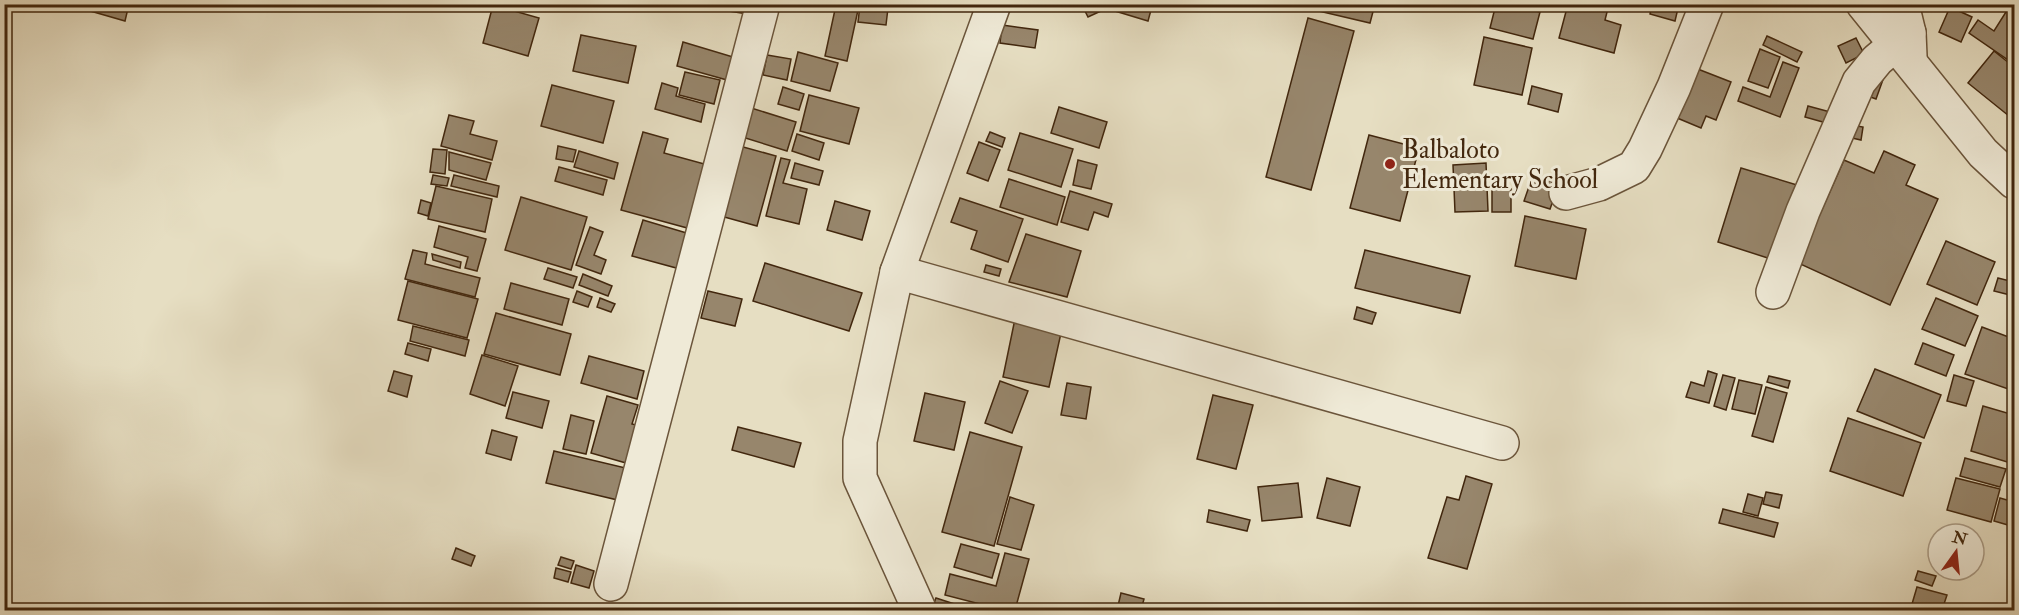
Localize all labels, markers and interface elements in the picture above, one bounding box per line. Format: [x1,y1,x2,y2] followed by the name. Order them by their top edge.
[1402,134,1599,196] place label: Balbaloto Elementary School
[1383,157,1397,171] marker: Balbaloto Elementary School
[1926,522,1986,582] north arrow
[1949,527,1970,550] text: N

